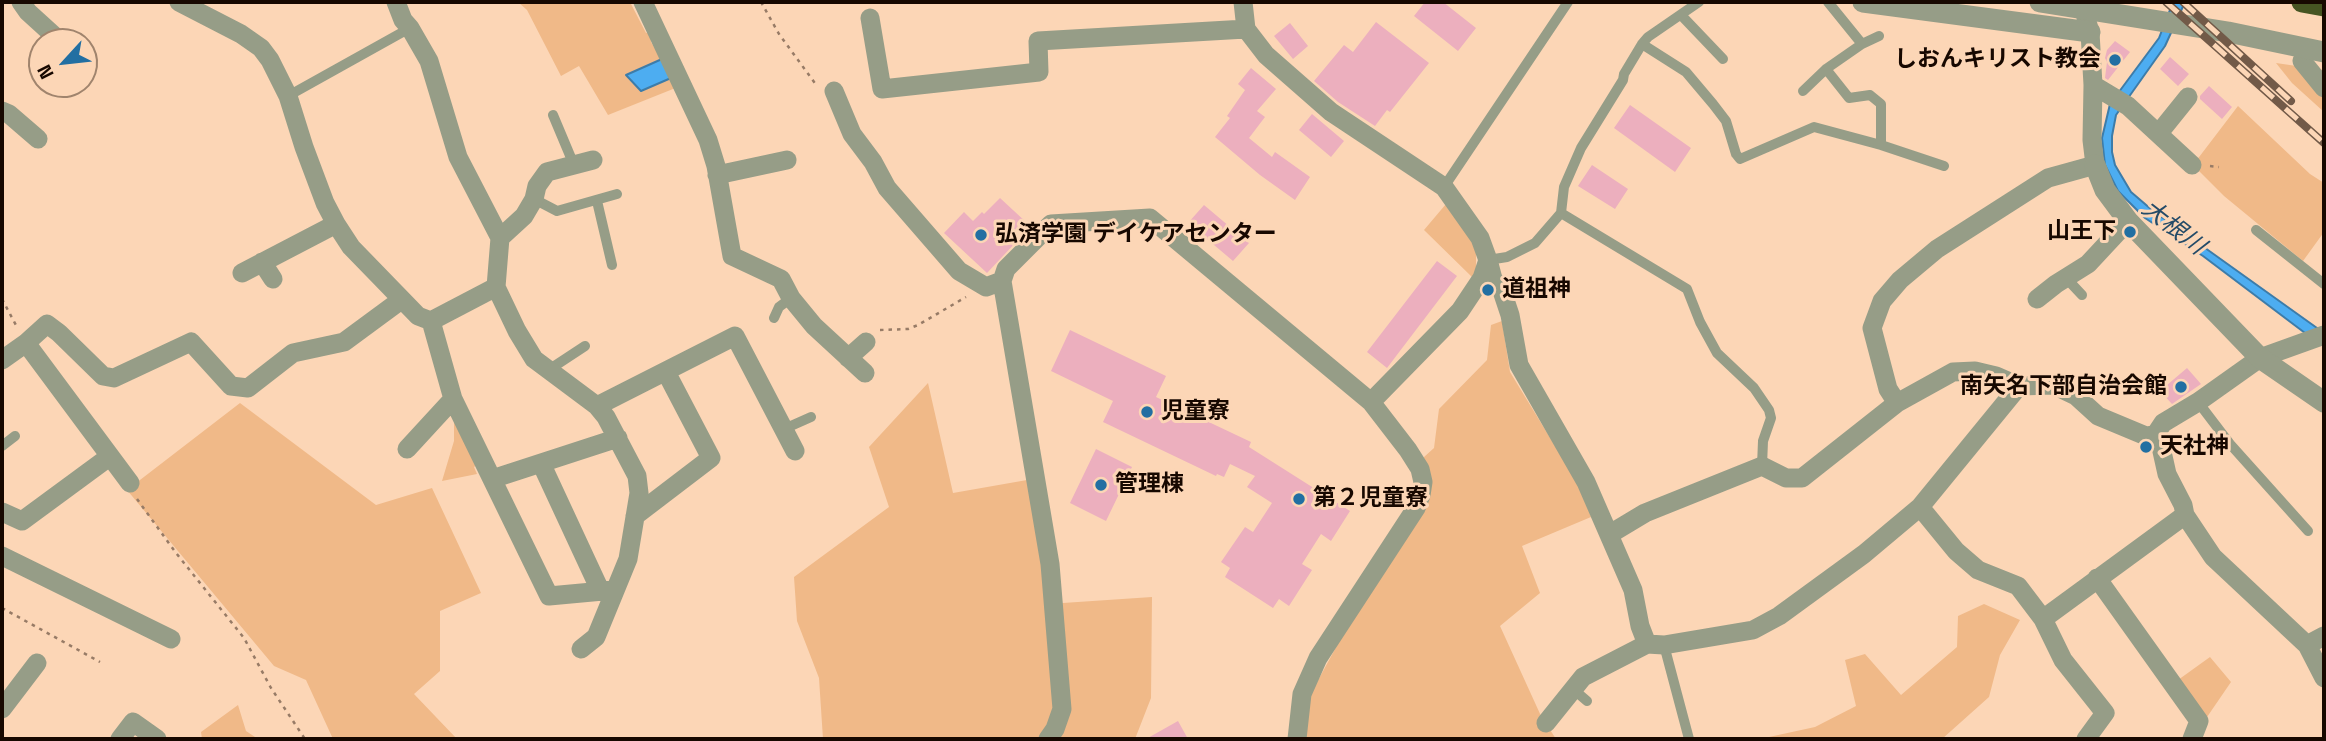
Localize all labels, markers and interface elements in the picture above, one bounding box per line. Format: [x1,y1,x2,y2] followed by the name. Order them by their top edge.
[28,28,98,98] north arrow
[1894,46,2101,74] place label: しおんキリスト教会
[2107,52,2123,68] marker: しおんキリスト教会
[32,61,60,83] text: N
[2136,194,2210,262] water label: 大根川
[2047,218,2116,246] place label: 山王下
[995,221,1277,249] place label: 弘済学園 デイケアセンター
[2122,224,2138,240] marker: 山王下
[973,227,989,243] marker: 弘済学園 デイケアセンター
[1502,276,1571,304] place label: 道祖神
[1480,282,1496,298] marker: 道祖神
[1960,373,2167,401] place label: 南矢名下部自治会館
[2173,379,2189,395] marker: 南矢名下部自治会館
[1161,398,1230,426] place label: 児童寮
[1139,404,1155,420] marker: 児童寮
[2160,433,2229,461] place label: 天社神
[2138,439,2154,455] marker: 天社神
[1115,471,1184,499] place label: 管理棟
[1093,477,1109,493] marker: 管理棟
[1313,485,1428,513] place label: 第２児童寮
[1291,491,1307,507] marker: 第２児童寮

